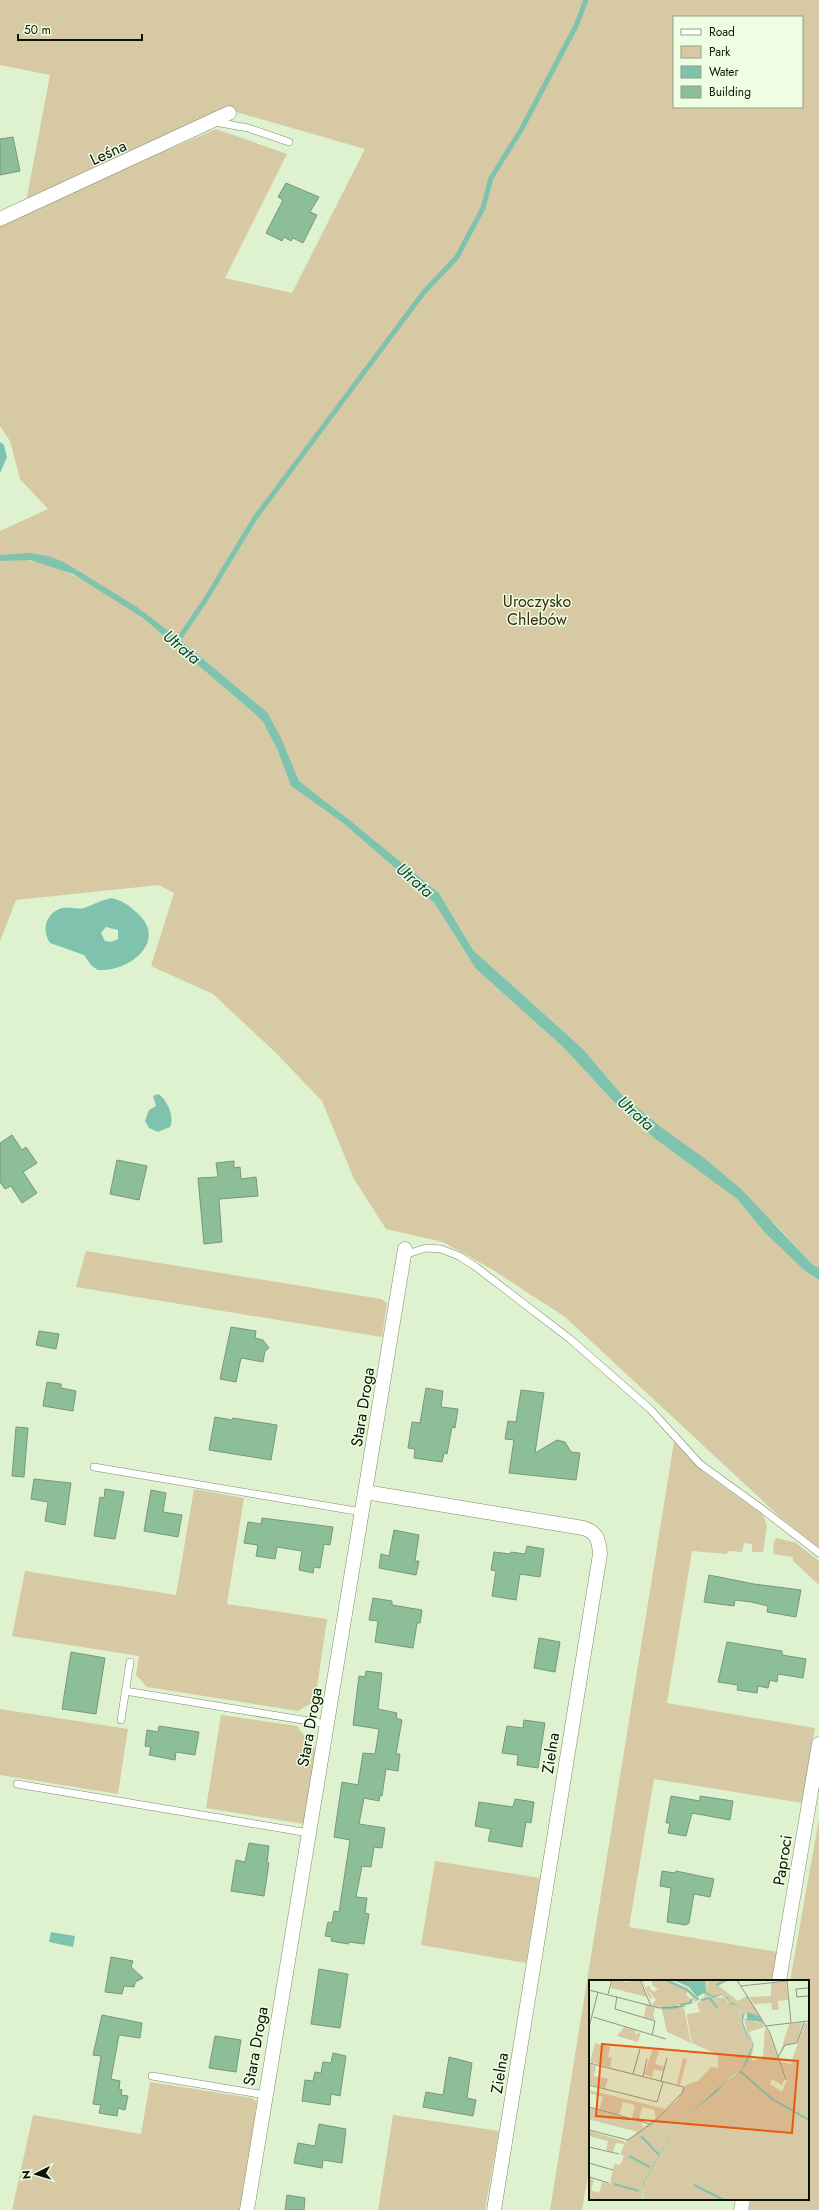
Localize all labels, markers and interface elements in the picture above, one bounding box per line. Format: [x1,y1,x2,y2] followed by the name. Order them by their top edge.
[18,16,142,42] scale bar
[673,16,803,108] legend
[24,21,51,39] text: 50 m
[709,23,735,41] text: Road
[709,43,731,61] text: Park
[709,63,740,81] text: Water
[709,83,751,101] text: Building
[86,134,130,171] street label: Leśna
[503,590,571,631] park label: Uroczysko Chlebów
[158,624,207,670] water label: Utrata
[391,857,439,903] water label: Utrata
[612,1090,660,1137] water label: Utrata
[345,1366,380,1448] street label: Stara Droga
[291,1686,328,1768] street label: Stara Droga
[536,1731,565,1775] street label: Zielna
[767,1833,798,1887] street label: Paproci
[589,1980,809,2200] inset map
[237,2005,274,2087] street label: Stara Droga
[485,2051,514,2095] street label: Zielna
[16,2154,56,2194] north arrow
[18,2170,34,2180] text: N

